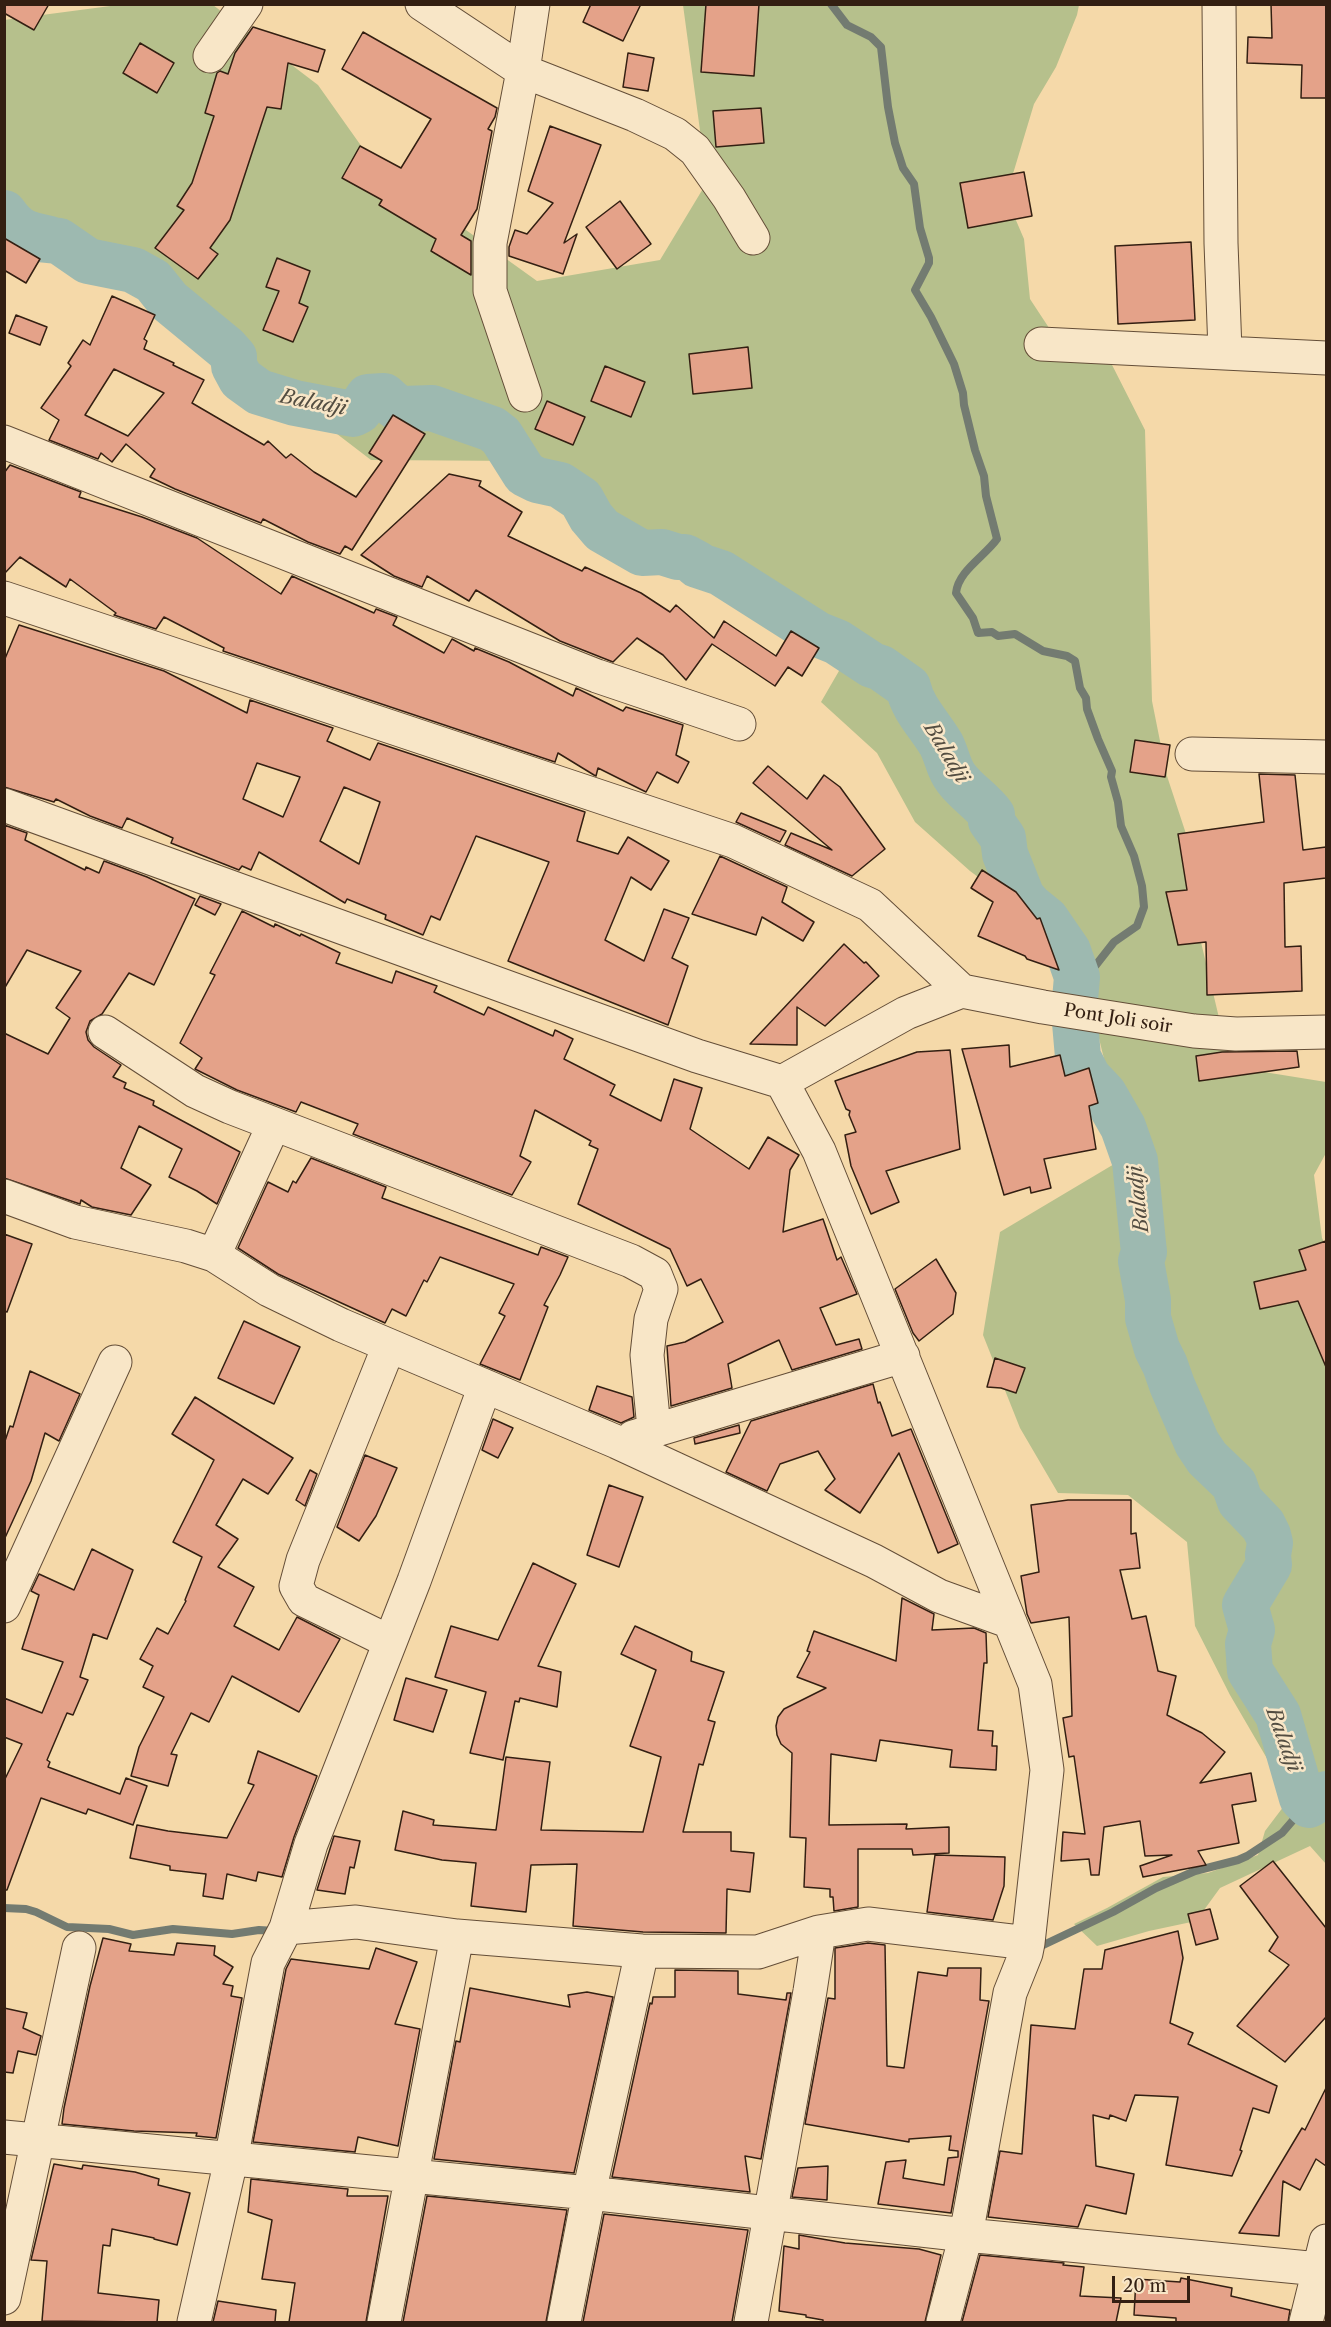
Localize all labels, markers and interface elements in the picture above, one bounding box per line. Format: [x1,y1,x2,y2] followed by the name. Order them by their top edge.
[278,385,348,421] water label: Baladji
[918,718,974,788] water label: Baladji
[1062,1000,1174,1038] street label: Pont Joli soir
[1124,1164,1154,1234] water label: Baladji
[1260,1704,1306,1776] water label: Baladji
[1115,2264,1193,2302] scale bar
[1123,2275,1166,2297] text: 20 m

